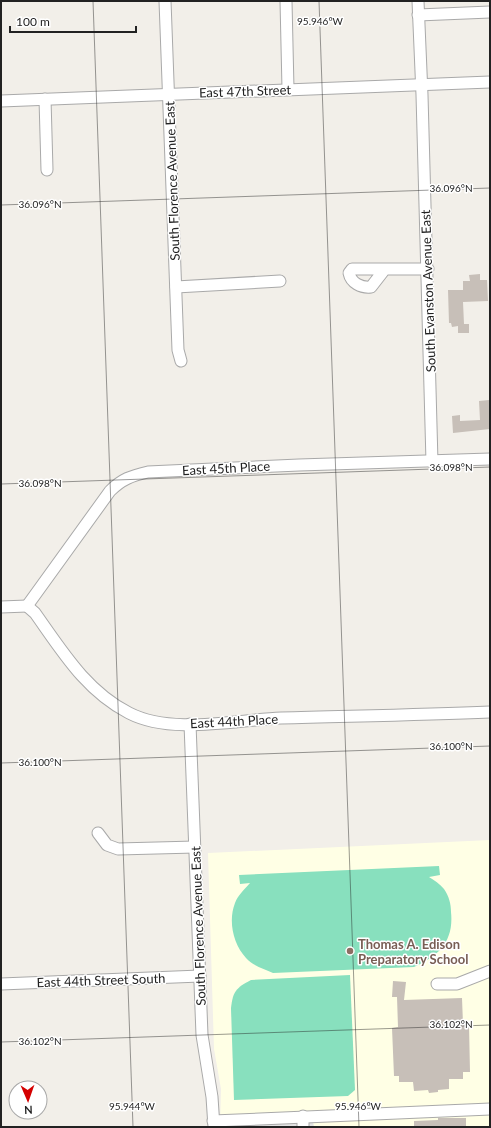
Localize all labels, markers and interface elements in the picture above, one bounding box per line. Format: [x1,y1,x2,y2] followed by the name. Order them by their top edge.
[10,8,136,34] scale bar
[16,14,50,29] text: 100 m
[297,15,344,27] text: 95.946°W
[199,81,292,101] street label: East 47th Street
[161,101,183,261] street label: South Florence Avenue East
[429,182,473,194] text: 36.096°N
[18,198,62,210] text: 36.096°N
[417,209,439,373] street label: South Evanston Avenue East
[182,458,271,478] street label: East 45th Place
[429,461,473,473] text: 36.098°N
[18,477,62,489] text: 36.098°N
[190,711,279,731] street label: East 44th Place
[429,740,473,752] text: 36.100°N
[18,756,62,768] text: 36.100°N
[187,846,209,1006] street label: South Florence Avenue East
[358,936,468,967] place label: Thomas A. Edison Preparatory School
[345,946,355,956] marker: Thomas A. Edison Preparatory School
[36,970,166,990] street label: East 44th Street South
[429,1018,473,1030] text: 36.102°N
[18,1035,62,1047] text: 36.102°N
[8,1080,48,1120] north arrow
[109,1100,156,1112] text: 95.944°W
[335,1100,382,1112] text: 95.946°W
[24,1104,33,1117] text: N

